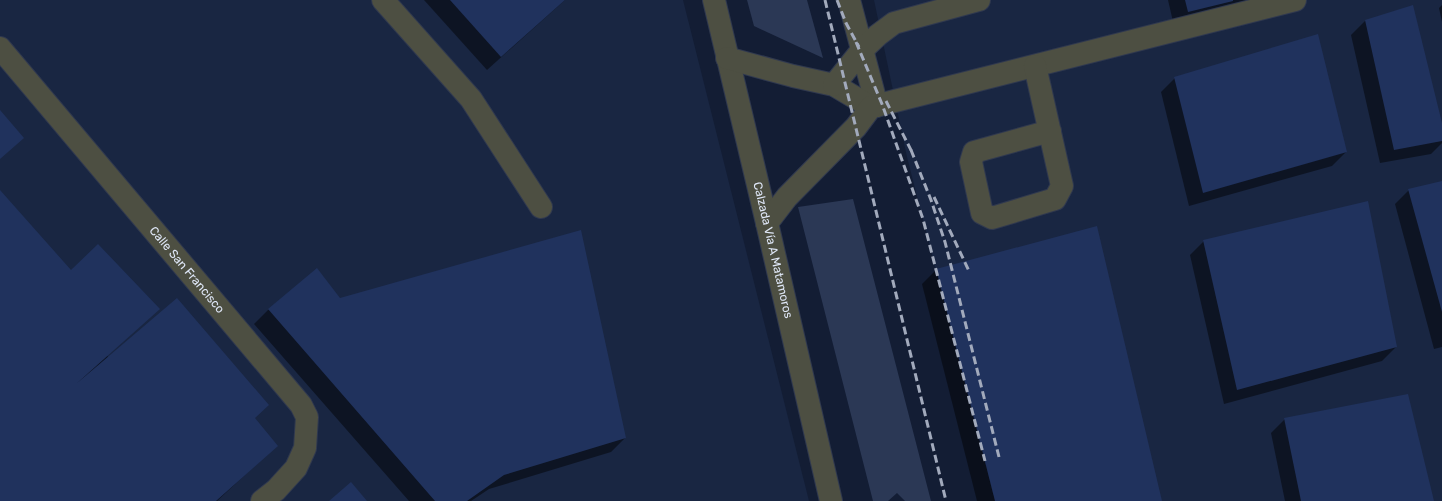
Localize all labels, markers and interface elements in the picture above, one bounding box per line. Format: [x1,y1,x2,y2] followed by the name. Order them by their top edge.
[750,180,796,320] street label: Calzada Vía A Matamoros
[146,224,227,316] street label: Calle San Francisco

